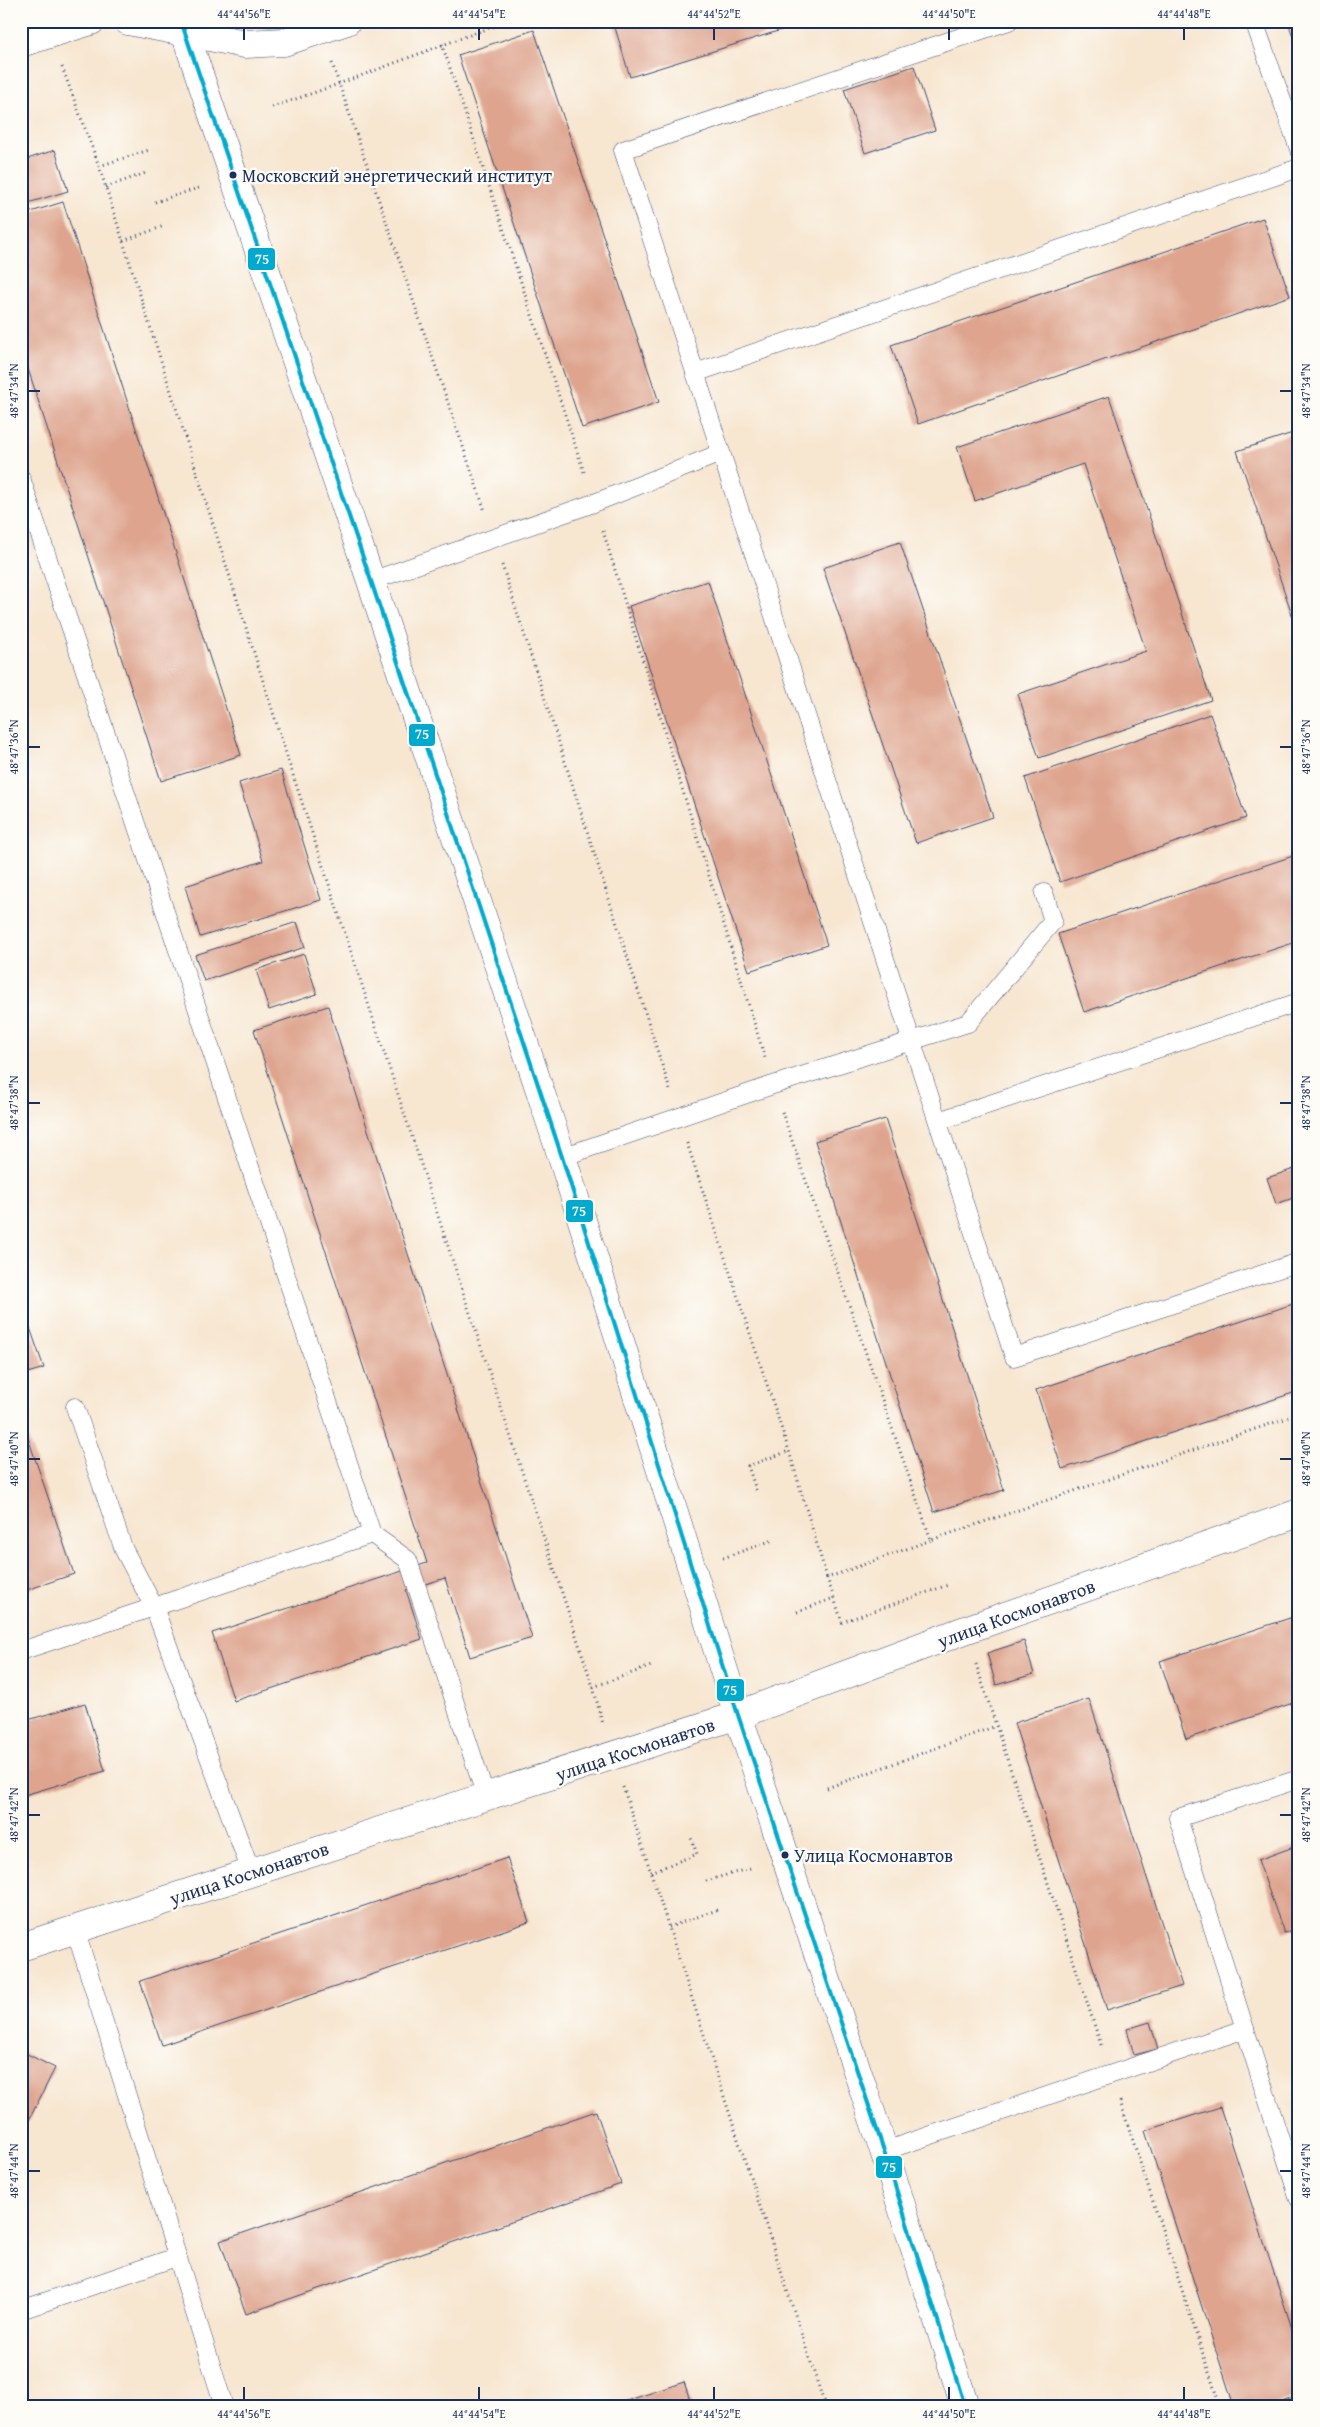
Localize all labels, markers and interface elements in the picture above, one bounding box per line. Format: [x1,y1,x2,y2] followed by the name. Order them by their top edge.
[217,5,271,22] text: 44°44'56"E
[452,5,506,22] text: 44°44'54"E
[687,5,741,22] text: 44°44'52"E
[922,5,976,22] text: 44°44'50"E
[1157,5,1211,22] text: 44°44'48"E
[242,162,552,189] place label: Московский энергетический институт
[228,170,238,180] marker: Московский энергетический институт
[247,247,276,271] line badge: 75
[255,249,269,269] text: 75
[5,363,22,419] text: 48°47'34"N
[1297,363,1314,419] text: 48°47'34"N
[5,719,22,775] text: 48°47'36"N
[1297,719,1314,775] text: 48°47'36"N
[408,723,436,747] line badge: 75
[415,724,429,744] text: 75
[5,1075,22,1131] text: 48°47'38"N
[1297,1075,1314,1131] text: 48°47'38"N
[565,1199,594,1223] line badge: 75
[572,1201,586,1221] text: 75
[5,1431,22,1487] text: 48°47'40"N
[1297,1431,1314,1487] text: 48°47'40"N
[932,1571,1099,1655] street label: улица Космонавтов
[716,1678,745,1702] line badge: 75
[723,1680,737,1700] text: 75
[551,1710,718,1788] street label: улица Космонавтов
[5,1787,22,1843] text: 48°47'42"N
[1297,1787,1314,1843] text: 48°47'42"N
[165,1834,332,1912] street label: улица Космонавтов
[794,1842,953,1869] place label: Улица Космонавтов
[780,1850,790,1860] marker: Улица Космонавтов
[5,2143,22,2199] text: 48°47'44"N
[1297,2143,1314,2199] text: 48°47'44"N
[875,2155,903,2179] line badge: 75
[882,2157,896,2177] text: 75
[217,2405,271,2422] text: 44°44'56"E
[452,2405,506,2422] text: 44°44'54"E
[687,2405,741,2422] text: 44°44'52"E
[922,2405,976,2422] text: 44°44'50"E
[1157,2405,1211,2422] text: 44°44'48"E

